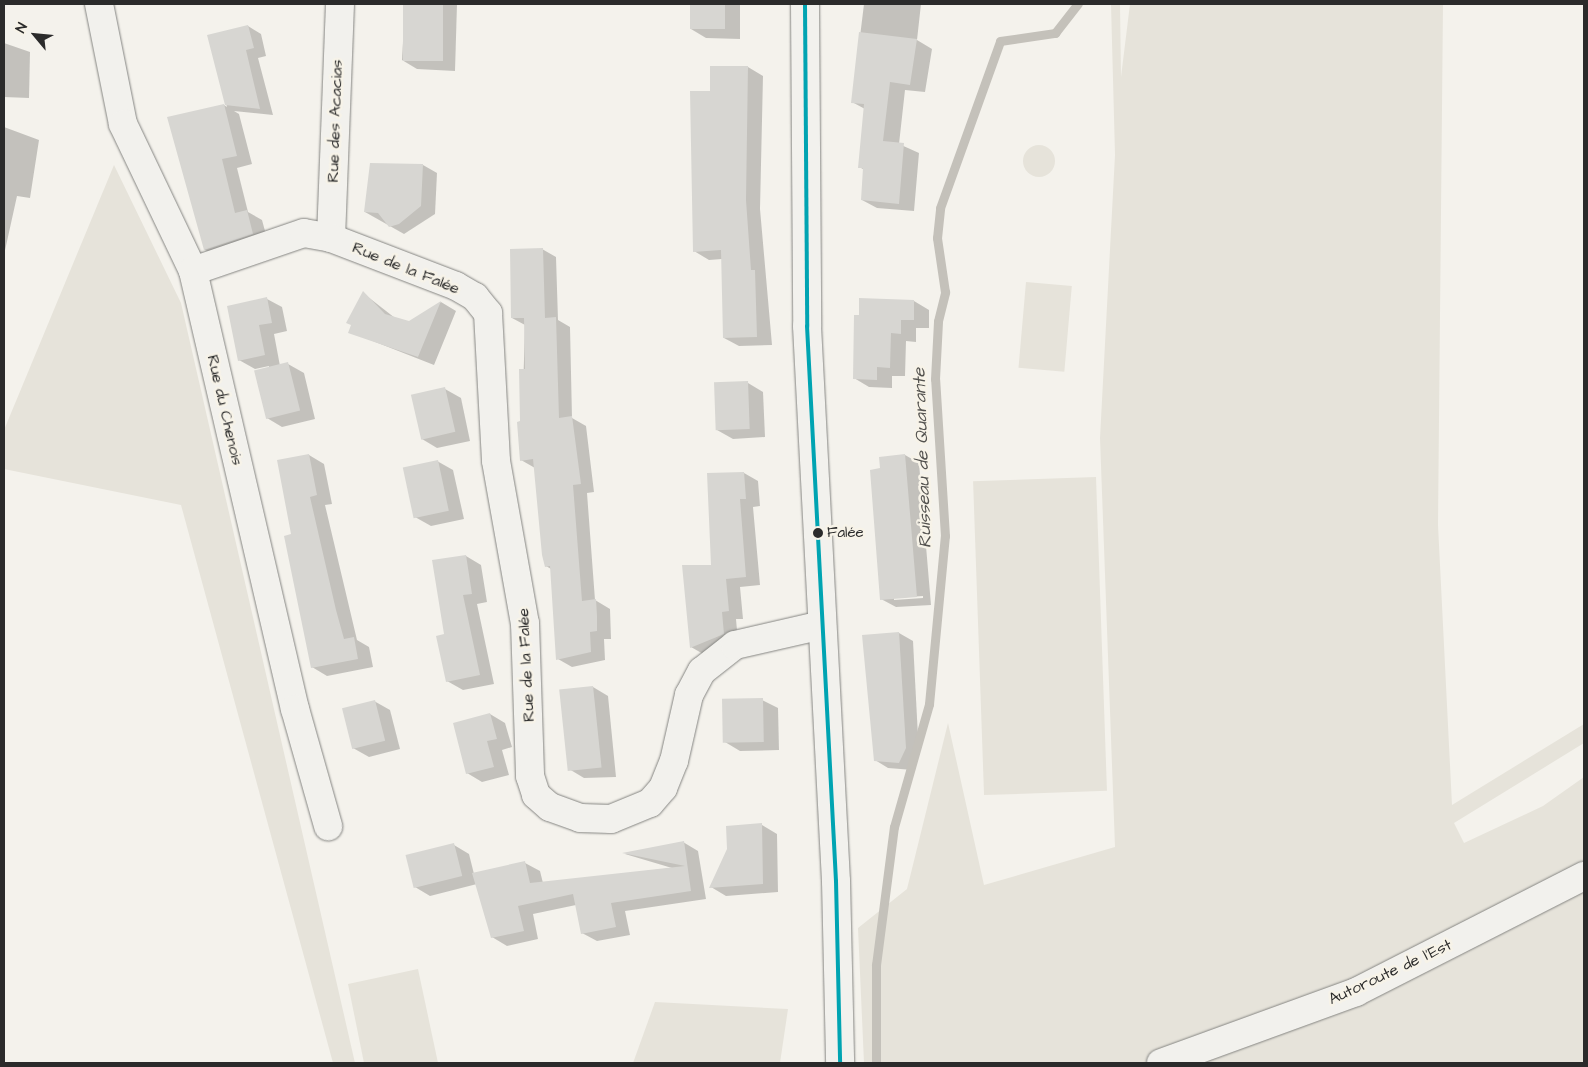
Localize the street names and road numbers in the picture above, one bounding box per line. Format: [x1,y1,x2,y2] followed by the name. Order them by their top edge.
[323,59,347,183] street label: Rue des Acacias
[350,238,462,298] street label: Rue de la Falée
[203,353,247,467] street label: Rue du Chenois
[513,608,539,722] street label: Rue de la Falée
[1325,935,1455,1009] street label: Autoroute de l’Est

